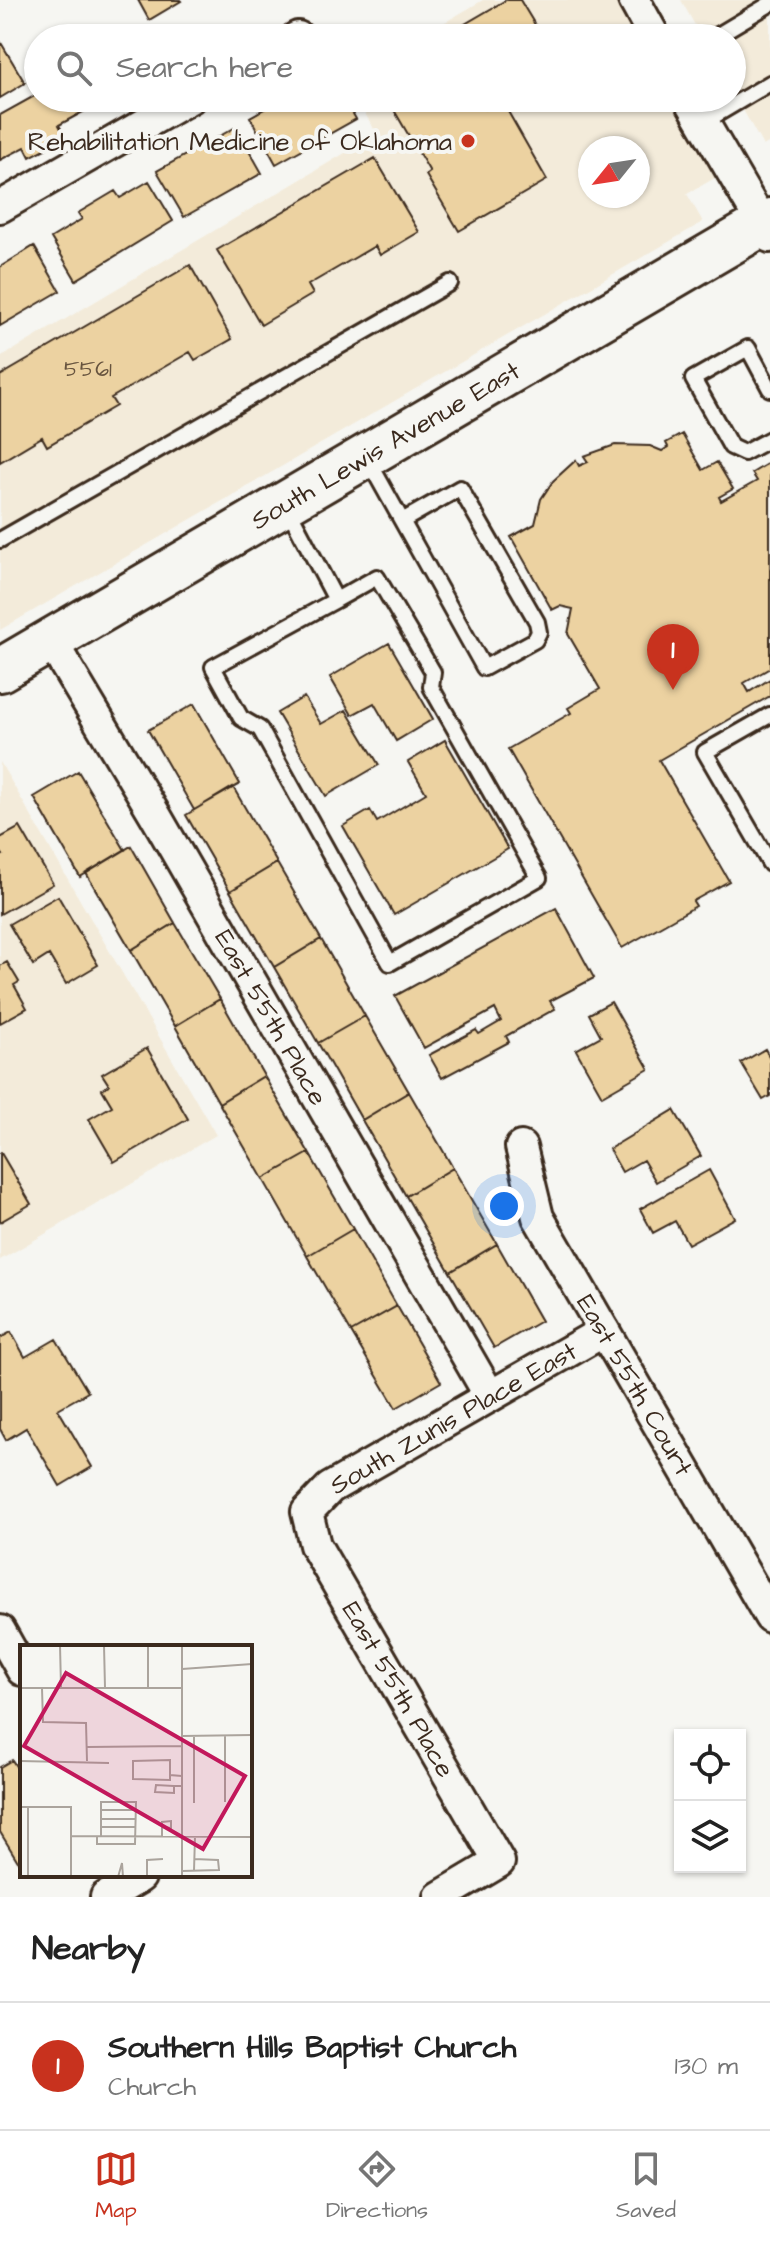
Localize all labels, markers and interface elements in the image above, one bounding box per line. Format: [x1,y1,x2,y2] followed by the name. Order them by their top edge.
[24,24,746,112] search box
[52,46,96,90] icon: search
[116,47,293,89] text: Search here
[28,124,452,160] place label: Rehabilitation Medicine of Oklahoma
[459,132,477,150] marker: Rehabilitation Medicine of Oklahoma
[578,136,650,208] north arrow
[244,353,527,539] street label: South Lewis Avenue East
[64,354,112,385] house number: 5561
[647,624,699,690] pin: 1
[206,923,336,1112] street label: East 55th Place
[484,1186,524,1226] your location
[568,1288,702,1483] street label: East 55th Court
[323,1333,584,1504] street label: South Zunis Place East
[333,1595,463,1784] street label: East 55th Place
[20,1645,252,1877] inset map
[674,1729,746,1873] map controls
[674,1729,746,1801] button: locate
[674,1801,746,1873] button: layers
[32,1925,146,1973] text: Nearby
[108,2027,516,2069] text: Southern Hills Baptist Church
[56,2048,60,2084] text: 1
[674,2048,738,2084] text: 130 m
[108,2069,196,2105] text: Church
[94,2147,138,2226] tab: Map
[326,2147,428,2226] tab: Directions
[616,2147,676,2226] tab: Saved

